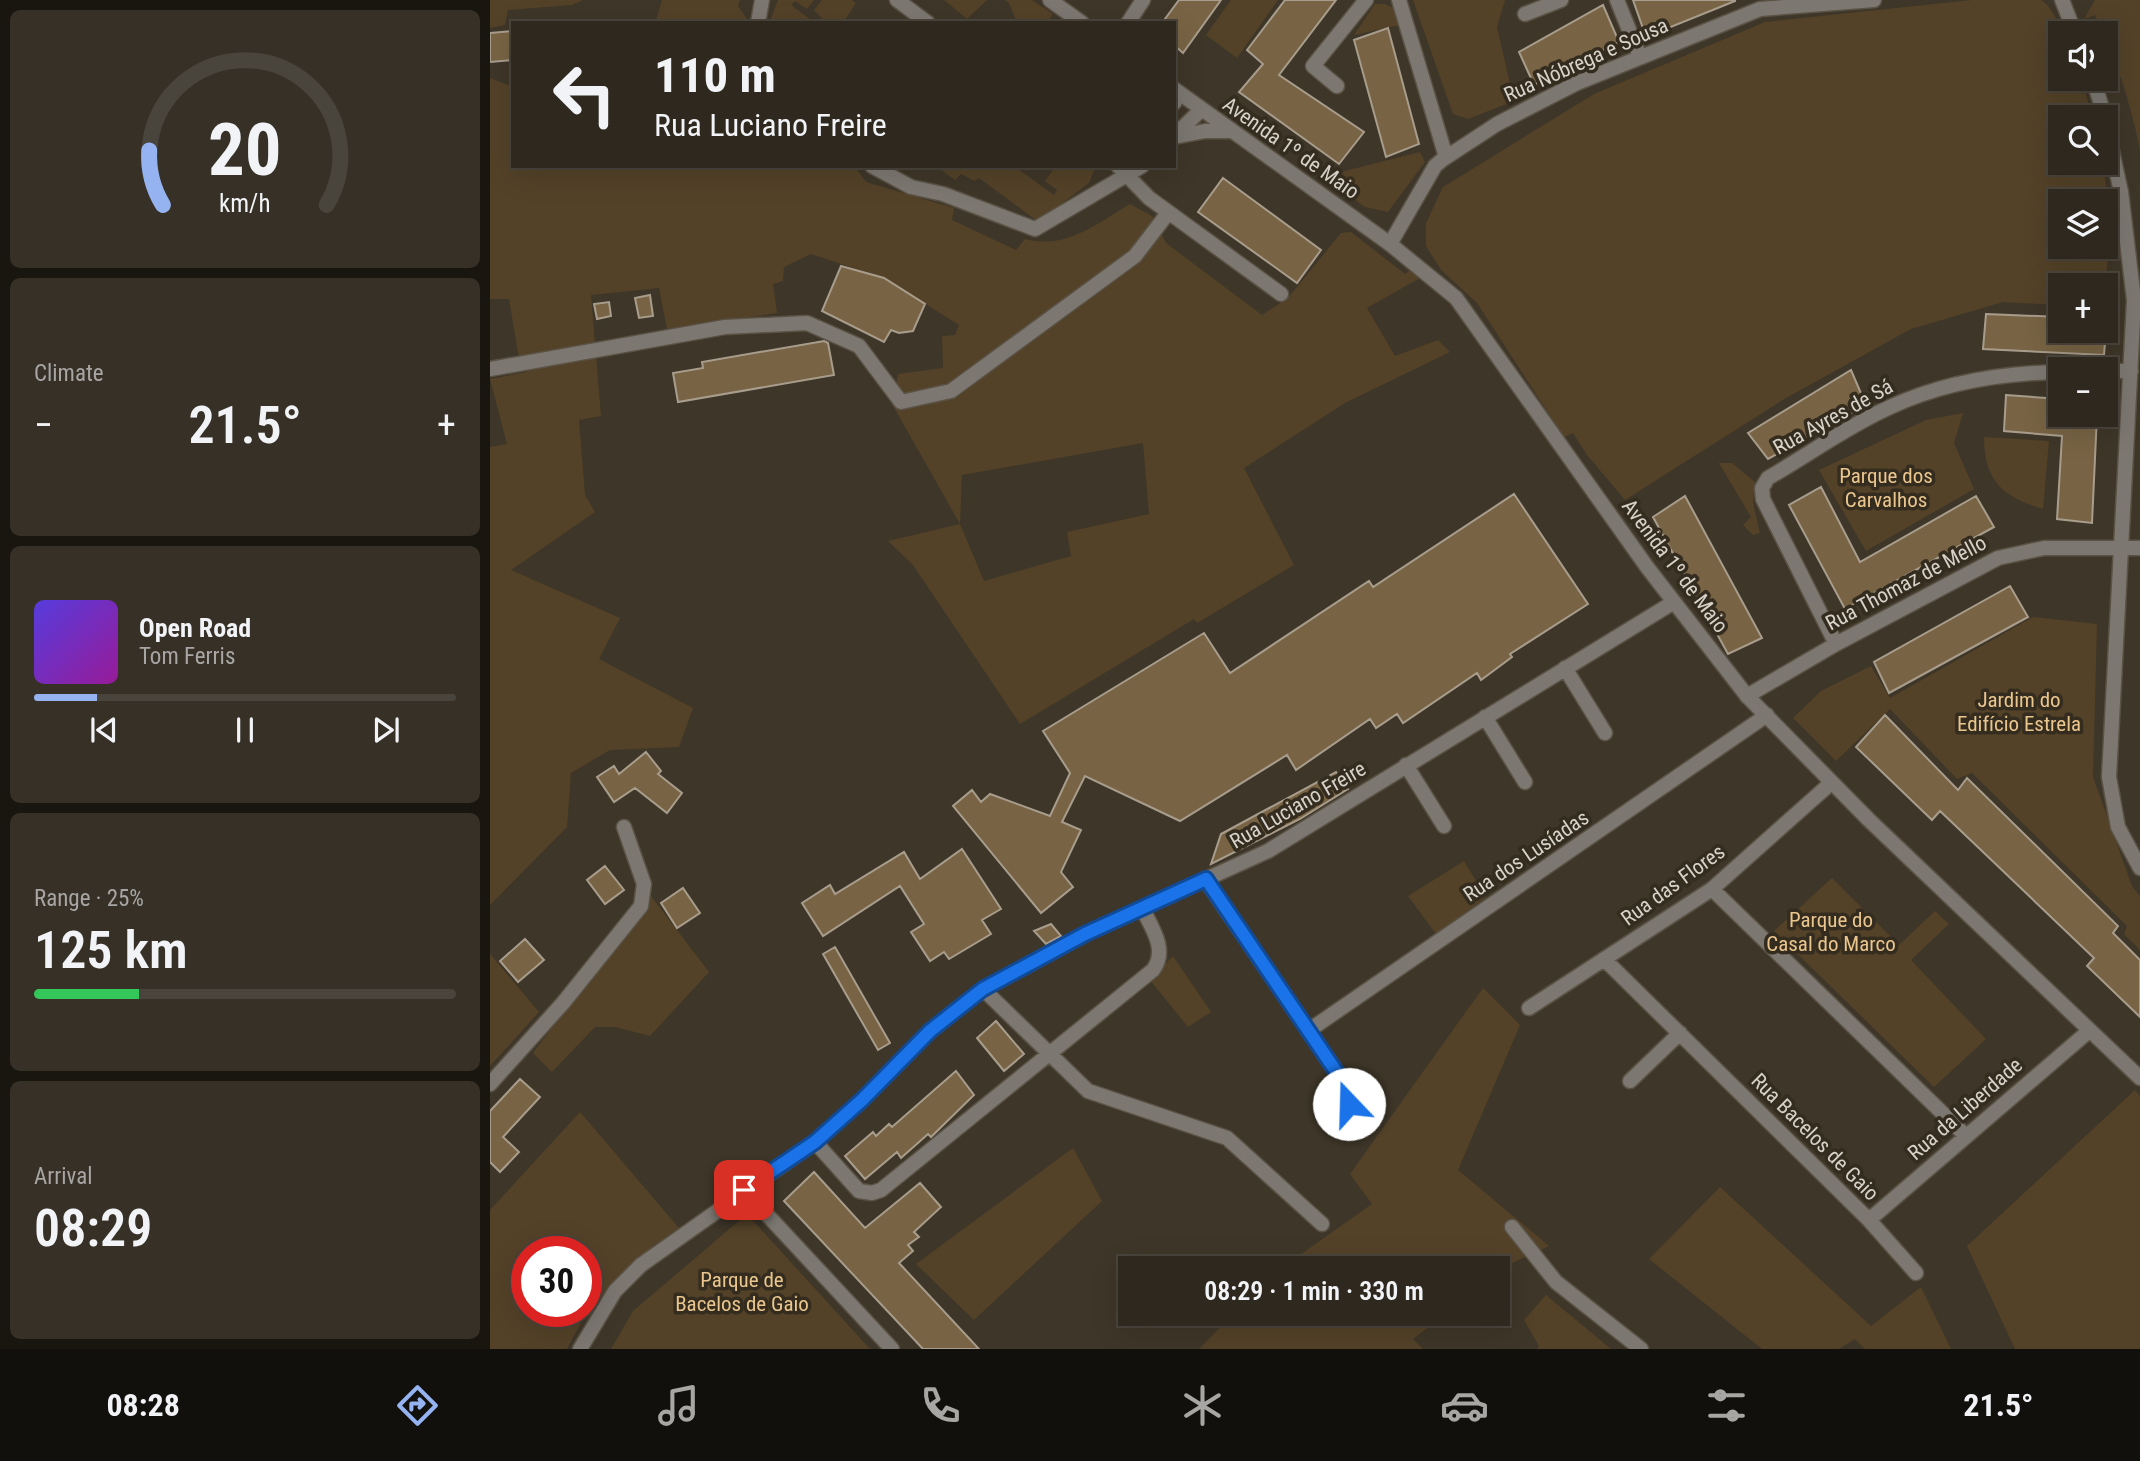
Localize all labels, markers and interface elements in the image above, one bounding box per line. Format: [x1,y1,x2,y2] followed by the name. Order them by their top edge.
[1500,13,1672,107] street label: Rua Nóbrega e Sousa
[2048,21,2118,427] map controls
[2048,21,2118,91] button: sound
[654,47,776,104] text: 110 m
[539,49,630,140] icon: left
[1218,92,1364,204] street label: Avenida 1º de Maio
[2048,105,2118,175] button: search
[654,106,887,144] text: Rua Luciano Freire
[208,107,282,193] text: 20
[219,189,271,218] text: km/h
[2048,189,2118,259] button: layers
[2048,273,2118,343] button: +
[2048,357,2118,427] button: −
[34,360,104,387] text: Climate
[1769,374,1897,460] street label: Rua Ayres de Sá
[188,395,302,456] text: 21.5°
[34,403,53,447] text: −
[437,403,456,447] text: +
[1839,464,1933,512] park label: Parque dos Carvalhos
[1617,495,1733,637] street label: Avenida 1º de Maio
[1822,531,1990,635] street label: Rua Thomaz de Mello
[139,613,251,643] text: Open Road
[139,643,235,670] text: Tom Ferris
[1957,688,2081,736] park label: Jardim do Edifício Estrela
[85,711,123,749] icon: previous
[226,711,264,749] icon: pause
[367,711,405,749] icon: next
[1226,756,1370,854] street label: Rua Luciano Freire
[1459,805,1593,907] street label: Rua dos Lusíadas
[1617,839,1729,931] street label: Rua das Flores
[34,885,144,912] text: Range · 25%
[1766,908,1896,956] park label: Parque do Casal do Marco
[34,920,188,981] text: 125 km
[1903,1053,2027,1165] street label: Rua da Liberdade
[1312,1067,1386,1141] position arrow
[1746,1068,1884,1206] street label: Rua Bacelos de Gaio
[714,1160,774,1220] pin
[34,1163,93,1190] text: Arrival
[725,1171,763,1209] icon: arrive
[34,1198,152,1259] text: 08:29
[511,1236,602,1327] speed limit sign: 30
[675,1268,809,1316] park label: Parque de Bacelos de Gaio
[1204,1276,1424,1306] text: 08:29 · 1 min · 330 m
[393,1381,442,1430] icon: directions
[654,1381,703,1430] icon: music
[916,1381,965,1430] icon: phone
[1178,1381,1227,1430] icon: climate
[1440,1381,1489,1430] icon: car
[1702,1381,1751,1430] icon: filters
[106,1386,180,1424] text: 08:28
[1963,1386,2034,1424] text: 21.5°

